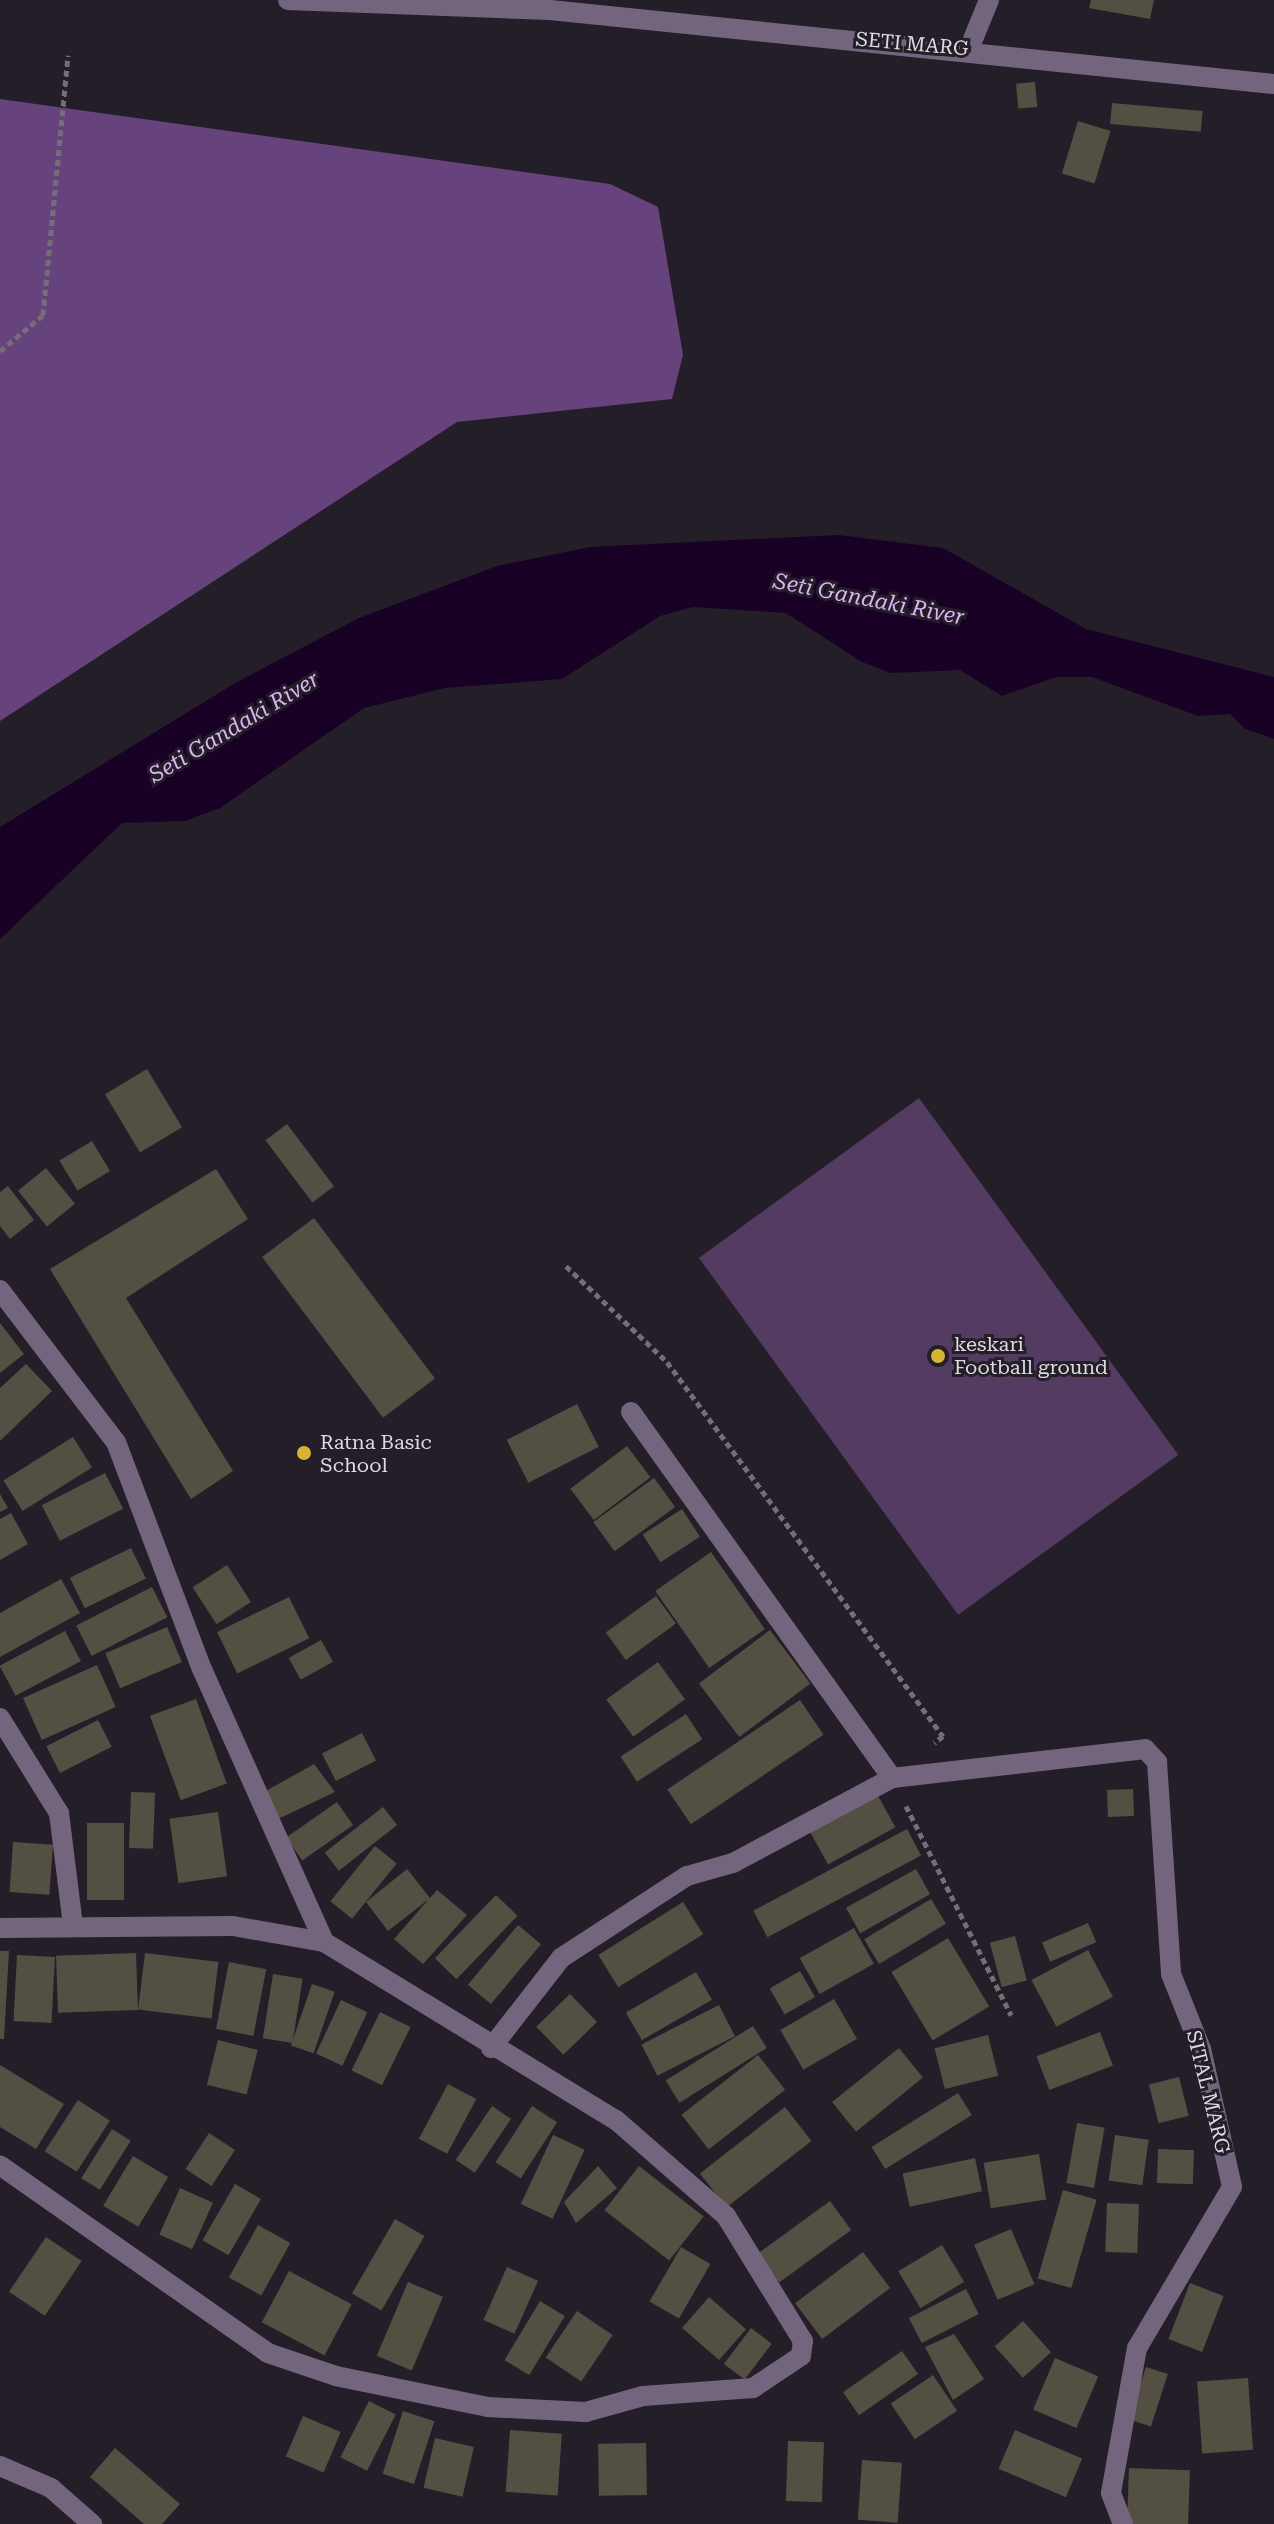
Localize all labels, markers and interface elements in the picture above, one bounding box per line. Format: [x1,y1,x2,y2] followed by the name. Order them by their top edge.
[855,27,969,61] street label: SETI MARG
[771,568,967,630] water label: Seti Gandaki River
[144,666,324,788] water label: Seti Gandaki River
[954,1332,1108,1379] place label: keskari Football ground
[929,1347,947,1365] marker: keskari Football ground
[320,1430,432,1477] place label: Ratna Basic School
[295,1444,313,1462] marker: Ratna Basic School
[1181,2028,1235,2156] street label: SITAL MARG

